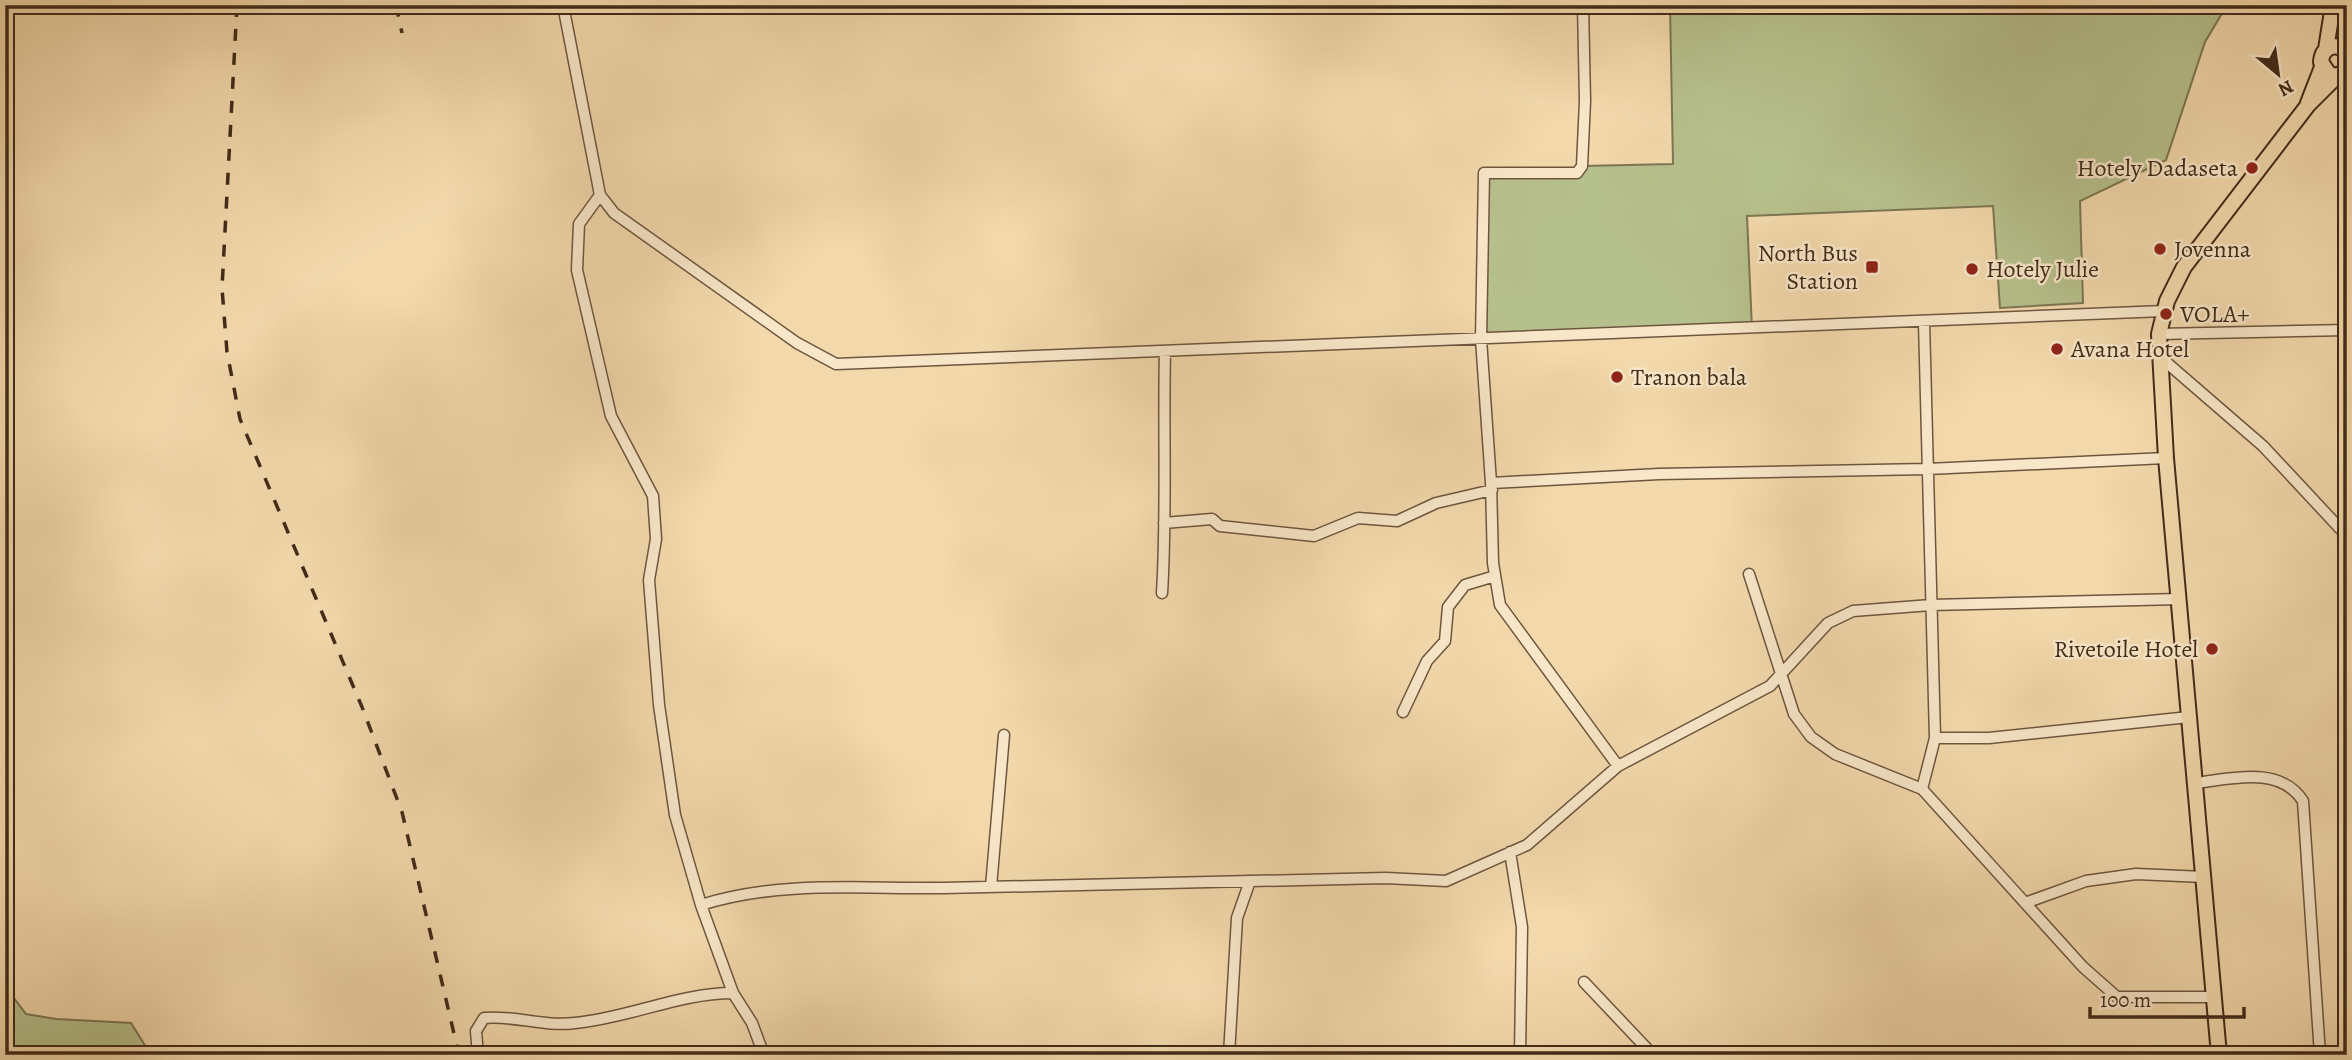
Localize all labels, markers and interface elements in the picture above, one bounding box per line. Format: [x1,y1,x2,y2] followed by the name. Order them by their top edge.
[2244,38,2314,108] north arrow
[2273,73,2298,103] text: N
[2077,152,2239,184] place label: Hotely Dadaseta
[2244,160,2260,176] marker: Hotely Dadaseta
[2174,233,2252,265] place label: Jovenna
[1758,237,1858,297] place label: North Bus Station
[2152,241,2168,257] marker: Jovenna
[1986,253,2099,285] place label: Hotely Julie
[1864,259,1880,275] marker: North Bus Station
[1964,261,1980,277] marker: Hotely Julie
[2179,298,2249,330] place label: VOLA+
[2158,306,2174,322] marker: VOLA+
[2070,333,2189,365] place label: Avana Hotel
[2049,341,2065,357] marker: Avana Hotel
[1631,361,1748,393] place label: Tranon bala
[1609,369,1625,385] marker: Tranon bala
[2054,633,2198,665] place label: Rivetoile Hotel
[2204,641,2220,657] marker: Rivetoile Hotel
[2090,976,2244,1020] scale bar
[2100,986,2151,1014] text: 100 m

